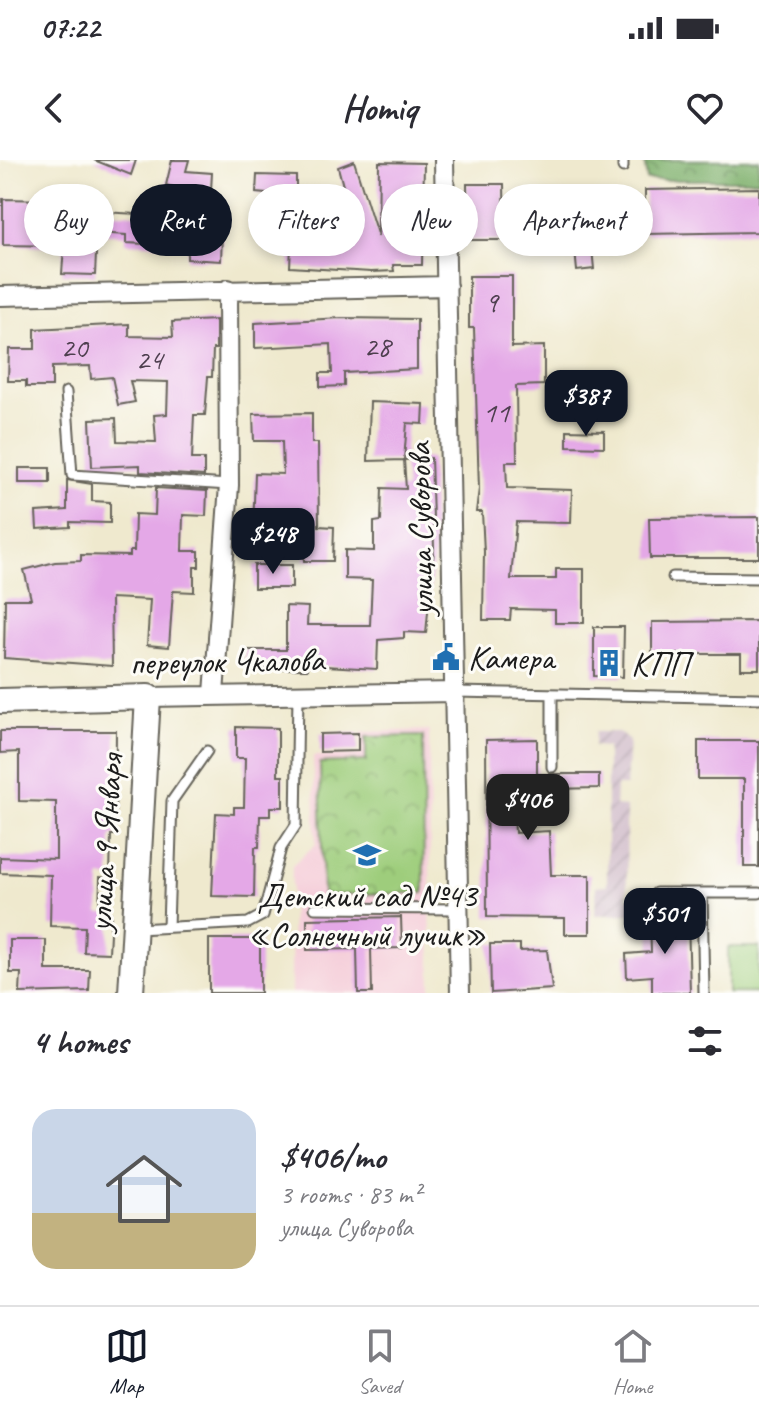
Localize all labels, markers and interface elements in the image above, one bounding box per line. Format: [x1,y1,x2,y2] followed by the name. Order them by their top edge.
[40,9,100,47] text: 07:22
[342,85,417,131] text: Homiq
[32,86,76,130] icon: back
[683,86,727,130] icon: heart
[24,184,114,256] chip: Buy
[130,184,232,256] chip: Rent
[248,184,365,256] chip: Filters
[381,184,478,256] chip: New
[494,184,653,256] chip: Apartment
[484,283,500,321] house number: 9
[364,327,393,365] house number: 28
[61,328,90,366] house number: 20
[136,340,165,378] house number: 24
[539,370,633,438] pin: $387
[563,379,609,412] text: $387
[483,393,511,431] house number: 11
[397,440,443,618] street label: улица Суворова
[226,508,320,576] pin: $248
[250,517,296,550] text: $248
[468,636,557,679] place label: Камера
[129,638,327,684] street label: переулок Чкалова
[431,642,461,672] public building icon: Камера
[631,642,695,685] place label: КПП
[594,648,624,678] building icon: КПП
[77,750,133,935] street label: улица 9 Января
[481,774,575,842] pin: $406
[504,783,552,816] text: $406
[352,840,382,870] school or university icon: Детский сад №43 «Солнечный лучик»
[248,874,486,956] place label: Детский сад №43 «Солнечный лучик»
[618,888,712,956] pin: $501
[642,897,688,930] text: $501
[683,1019,727,1063] icon: filters
[32,1020,128,1063] text: 4 homes
[280,1135,385,1178] text: $406/mo
[96,1141,192,1237] icon: home
[280,1178,421,1211] text: 3 rooms · 83 m²
[280,1211,413,1244] text: улица Суворова
[105,1324,149,1400] tab: Map
[358,1324,402,1400] tab: Saved
[611,1324,655,1400] tab: Home

